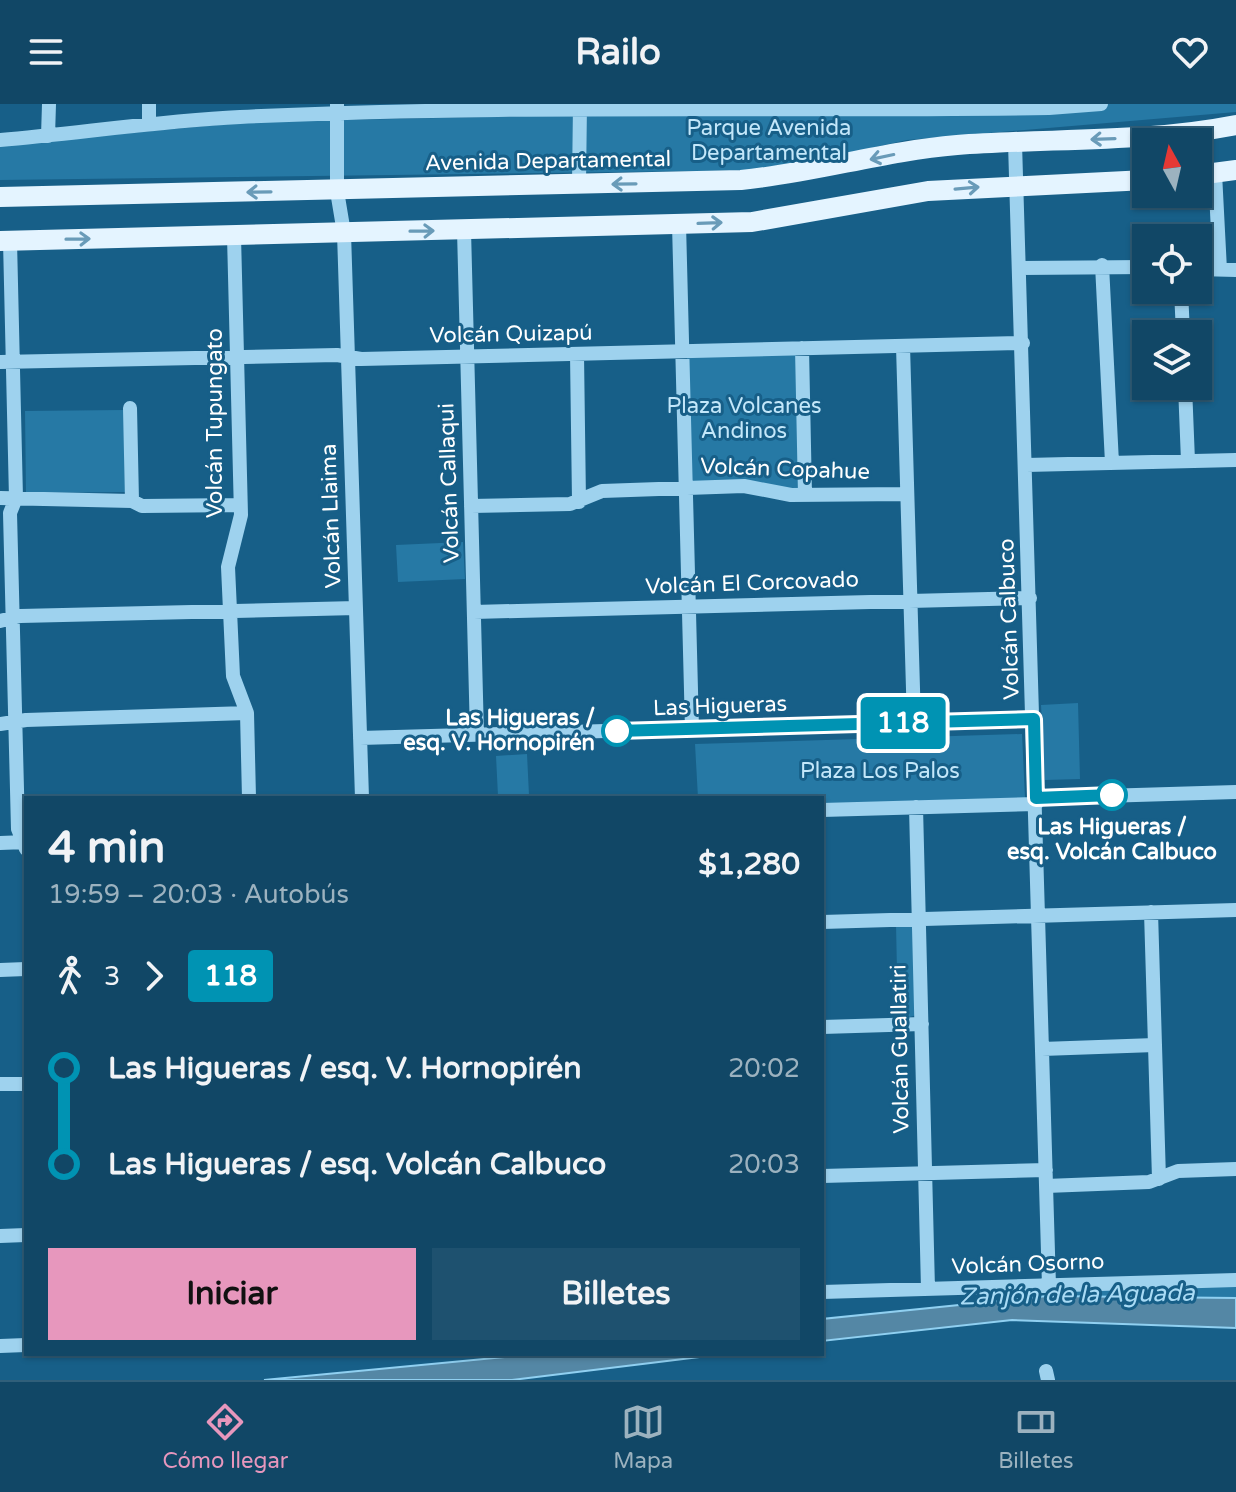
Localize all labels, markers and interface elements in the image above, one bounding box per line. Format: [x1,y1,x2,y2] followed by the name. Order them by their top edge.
[24,30,68,74] icon: menu
[1168,30,1212,74] icon: heart
[575,31,661,74] text: Railo
[687,115,851,166] park label: Parque Avenida Departamental
[1132,128,1212,208] north arrow
[1132,128,1212,400] map controls
[1090,131,1117,146] one-way arrow
[425,146,671,176] street label: Avenida Departamental
[869,150,895,165] one-way arrow
[611,176,638,192] one-way arrow
[953,180,980,195] one-way arrow
[246,184,273,200] one-way arrow
[696,216,723,231] one-way arrow
[408,224,435,239] one-way arrow
[1132,224,1212,304] button: locate
[64,232,91,247] one-way arrow
[429,320,593,348] street label: Volcán Quizapú
[1132,320,1212,400] button: layers
[202,328,228,518] street label: Volcán Tupungato
[667,393,821,444] park label: Plaza Volcanes Andinos
[433,403,465,563] street label: Volcán Callaqui
[315,443,347,589] street label: Volcán Llaima
[700,453,870,485] street label: Volcán Copahue
[993,538,1025,700] street label: Volcán Calbuco
[645,566,859,600] street label: Volcán El Corcovado
[652,691,788,721] street label: Las Higueras
[857,697,949,749] line badge: 118
[403,705,595,756] place label: Las Higueras / esq. V. Hornopirén
[877,706,929,740] text: 118
[602,716,632,746] marker: Las Higueras / esq. V. Hornopirén
[800,758,960,784] park label: Plaza Los Palos
[1097,780,1127,810] marker: Las Higueras / esq. Volcán Calbuco
[1007,814,1217,865] place label: Las Higueras / esq. Volcán Calbuco
[48,822,165,875] text: 4 min
[698,846,800,883] text: $1,280
[48,879,349,910] text: 19:59 – 20:03 · Autobús
[48,954,92,998] icon: walk
[132,954,176,998] icon: forward
[204,959,257,993] text: 118
[104,961,120,992] text: 3
[886,964,914,1134] street label: Volcán Guallatiri
[108,1050,582,1087] text: Las Higueras / esq. V. Hornopirén
[728,1053,800,1084] text: 20:02
[108,1146,606,1183] text: Las Higueras / esq. Volcán Calbuco
[728,1149,800,1180] text: 20:03
[48,1248,416,1340] button: Iniciar
[432,1248,800,1340] button: Billetes
[951,1248,1105,1280] street label: Volcán Osorno
[959,1278,1195,1312] water label: Zanjón de la Aguada
[163,1400,288,1474] tab: Cómo llegar
[613,1400,673,1474] tab: Mapa
[998,1400,1073,1474] tab: Billetes

